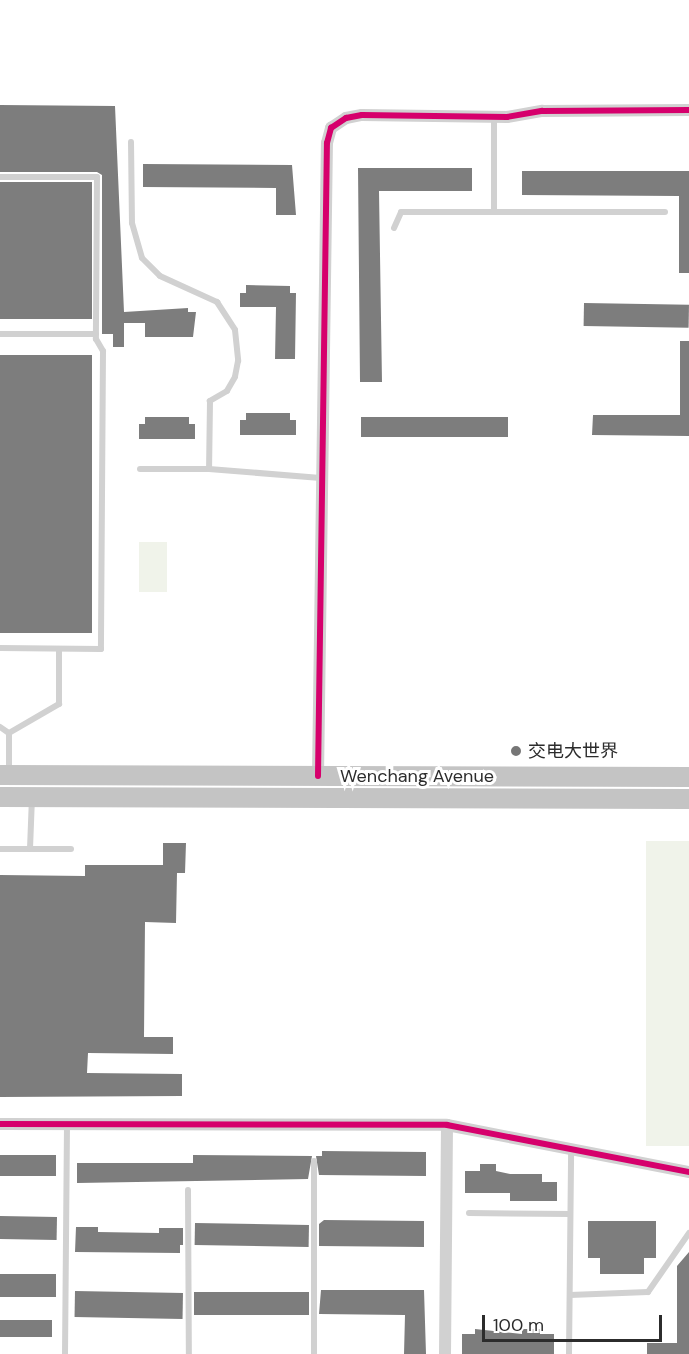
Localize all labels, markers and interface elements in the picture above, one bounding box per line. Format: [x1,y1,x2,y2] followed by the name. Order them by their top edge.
[528,740,618,762] place label: 交电大世界
[509,744,523,758] marker: 交电大世界
[340,765,494,787] street label: Wenchang Avenue
[485,1303,665,1341] scale bar
[493,1313,544,1337] text: 100 m

